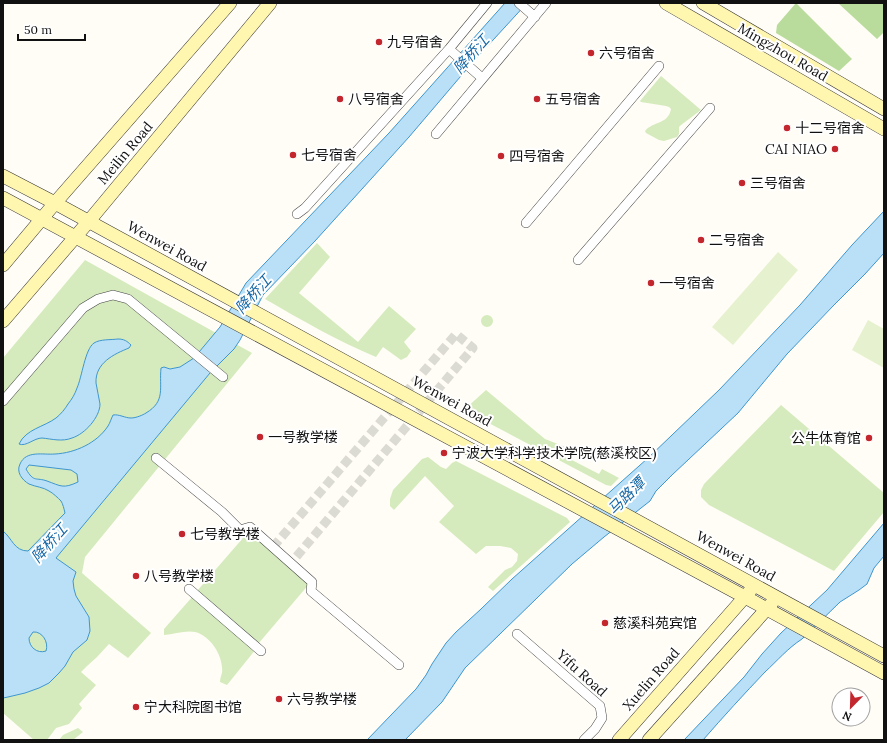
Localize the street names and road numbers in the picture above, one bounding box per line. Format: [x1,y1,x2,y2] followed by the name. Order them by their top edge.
[735,19,831,85] street label: Mingzhou Road
[93,118,157,188] street label: Meilin Road
[124,217,210,275] street label: Wenwei Road
[409,372,495,430] street label: Wenwei Road
[693,527,779,585] street label: Wenwei Road
[619,644,683,714] street label: Xuelin Road
[552,645,611,700] street label: Yifu Road

